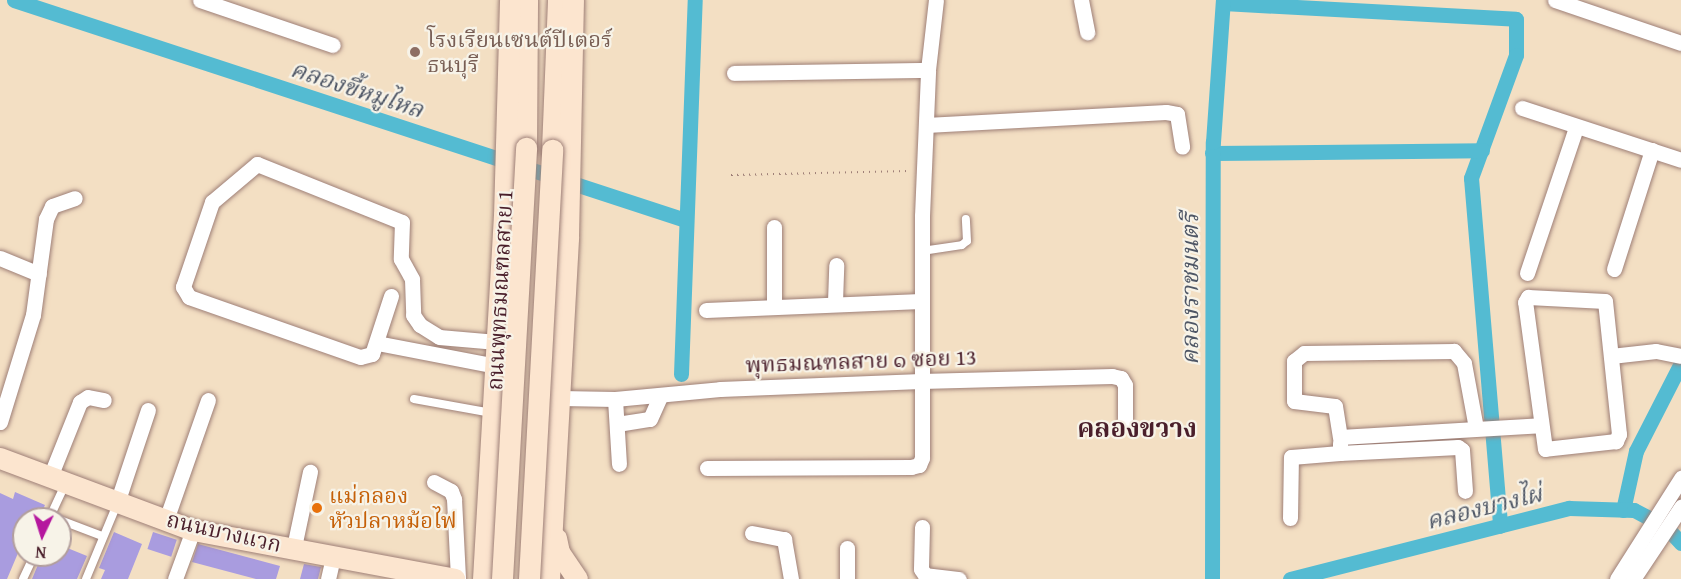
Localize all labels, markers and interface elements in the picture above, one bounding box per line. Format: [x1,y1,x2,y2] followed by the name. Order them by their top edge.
[427,26,612,78] place label: โรงเรียนเซนต์ปีเตอร์ ธนบุรี
[408,45,422,59] marker: โรงเรียนเซนต์ปีเตอร์ ธนบุรี
[287,54,427,124] water label: คลองขี้หมูไหล
[482,189,518,391] street label: ถนนพุทธมณฑลสาย 1
[1176,213,1204,365] water label: คลองราชมนตรี
[745,344,977,378] street label: พุทธมณฑลสาย ๑ ซอย 13
[1077,412,1197,444] district label: คลองขวาง
[1423,479,1545,535] water label: คลองบางไผ่
[329,482,457,534] place label: แม่กลอง หัวปลาหม้อไฟ
[310,501,324,515] marker: แม่กลอง หัวปลาหม้อไฟ
[164,506,284,558] street label: ถนนบางแวก
[12,507,72,567] north arrow
[35,541,47,565] text: N

